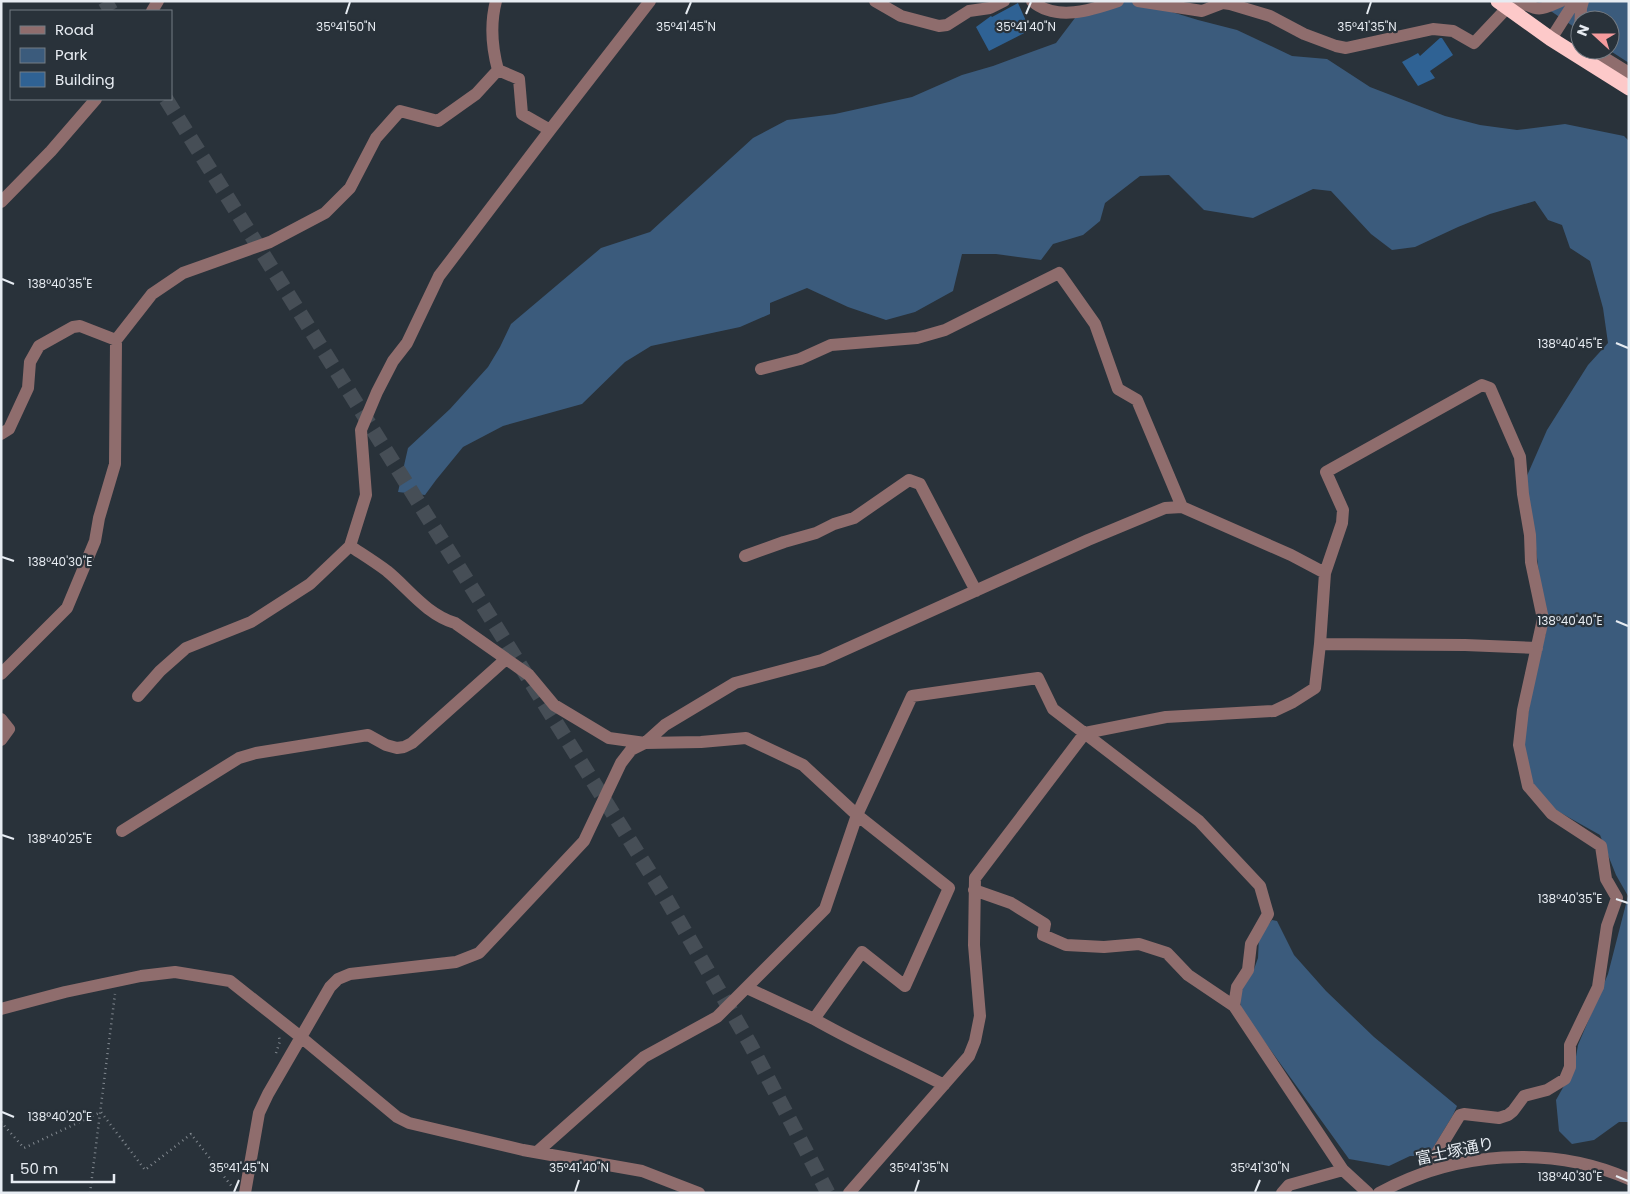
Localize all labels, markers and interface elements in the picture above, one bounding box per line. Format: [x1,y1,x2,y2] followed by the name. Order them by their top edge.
[10,10,172,100] legend
[1570,10,1620,60] north arrow
[316,18,376,35] text: 35°41'50"N
[656,18,716,35] text: 35°41'45"N
[996,18,1056,35] text: 35°41'40"N
[1337,18,1397,35] text: 35°41'35"N
[55,19,94,40] text: Road
[1572,22,1594,39] text: N
[55,44,87,65] text: Park
[55,69,115,90] text: Building
[28,275,92,292] text: 138°40'35"E
[1537,335,1603,352] text: 138°40'45"E
[28,553,92,570] text: 138°40'30"E
[1537,612,1603,629] text: 138°40'40"E
[28,830,92,847] text: 138°40'25"E
[1538,890,1602,907] text: 138°40'35"E
[28,1108,92,1125] text: 138°40'20"E
[1413,1131,1497,1171] street label: 富士塚通り
[12,1152,115,1184] scale bar
[20,1158,58,1179] text: 50 m
[209,1159,269,1176] text: 35°41'45"N
[549,1159,609,1176] text: 35°41'40"N
[889,1159,949,1176] text: 35°41'35"N
[1230,1159,1290,1176] text: 35°41'30"N
[1538,1168,1602,1185] text: 138°40'30"E

